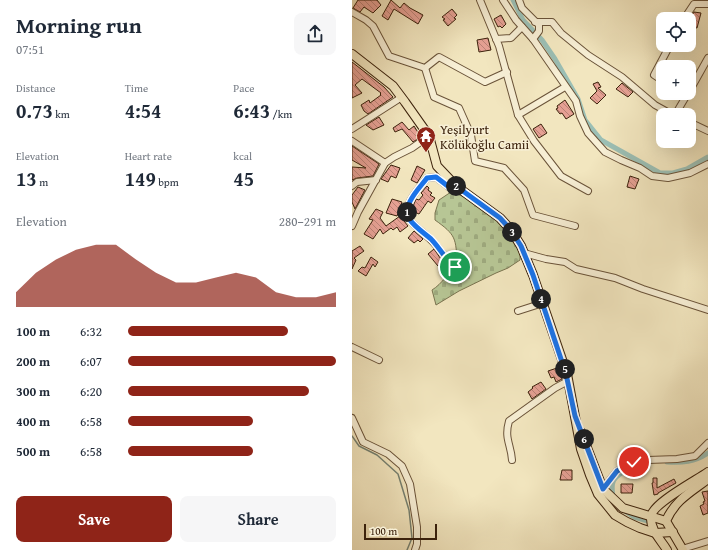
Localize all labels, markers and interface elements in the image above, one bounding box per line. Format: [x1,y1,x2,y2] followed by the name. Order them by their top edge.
[16,9,142,41] text: Morning run
[656,12,696,148] map controls
[656,12,696,52] button: locate
[294,13,336,55] button: share
[16,40,44,59] text: 07:51
[656,60,696,100] button: +
[16,80,55,96] text: Distance
[125,80,148,96] text: Time
[233,80,254,96] text: Pace
[16,96,53,125] text: 0.73
[125,96,161,125] text: 4:54
[233,96,270,125] text: 6:43
[53,106,70,122] text: km
[270,106,292,122] text: /km
[656,108,696,148] button: −
[440,120,529,154] place label: Yeşilyurt Kölükoğlu Camii
[415,125,437,153] temple icon: Yeşilyurt Kölükoğlu Camii
[16,148,59,164] text: Elevation
[125,148,172,164] text: Heart rate
[233,148,252,164] text: kcal
[16,164,37,193] text: 13
[125,164,156,193] text: 149
[233,164,254,193] text: 45
[37,174,48,190] text: m
[156,174,179,190] text: bpm
[446,176,466,196] pin: 2
[453,178,459,194] text: 2
[397,202,417,222] pin: 1
[404,204,410,220] text: 1
[16,212,67,231] text: Elevation
[279,212,336,231] text: 280–291 m
[502,222,522,242] pin: 3
[509,224,515,240] text: 3
[438,250,472,284] pin
[444,256,466,278] icon: arrive
[531,289,551,309] pin: 4
[538,291,544,307] text: 4
[16,322,50,341] text: 100 m
[80,322,102,341] text: 6:32
[16,352,50,371] text: 200 m
[80,352,102,371] text: 6:07
[555,359,575,379] pin: 5
[562,361,568,377] text: 5
[16,382,50,401] text: 300 m
[80,382,102,401] text: 6:20
[16,412,50,431] text: 400 m
[80,412,102,431] text: 6:58
[574,429,594,449] pin: 6
[581,431,587,447] text: 6
[16,442,50,461] text: 500 m
[80,442,102,461] text: 6:58
[617,445,651,479] pin
[623,451,645,473] icon: check
[16,496,172,542] button: Save
[180,496,336,542] button: Share
[364,522,437,541] scale bar
[370,523,397,539] text: 100 m

